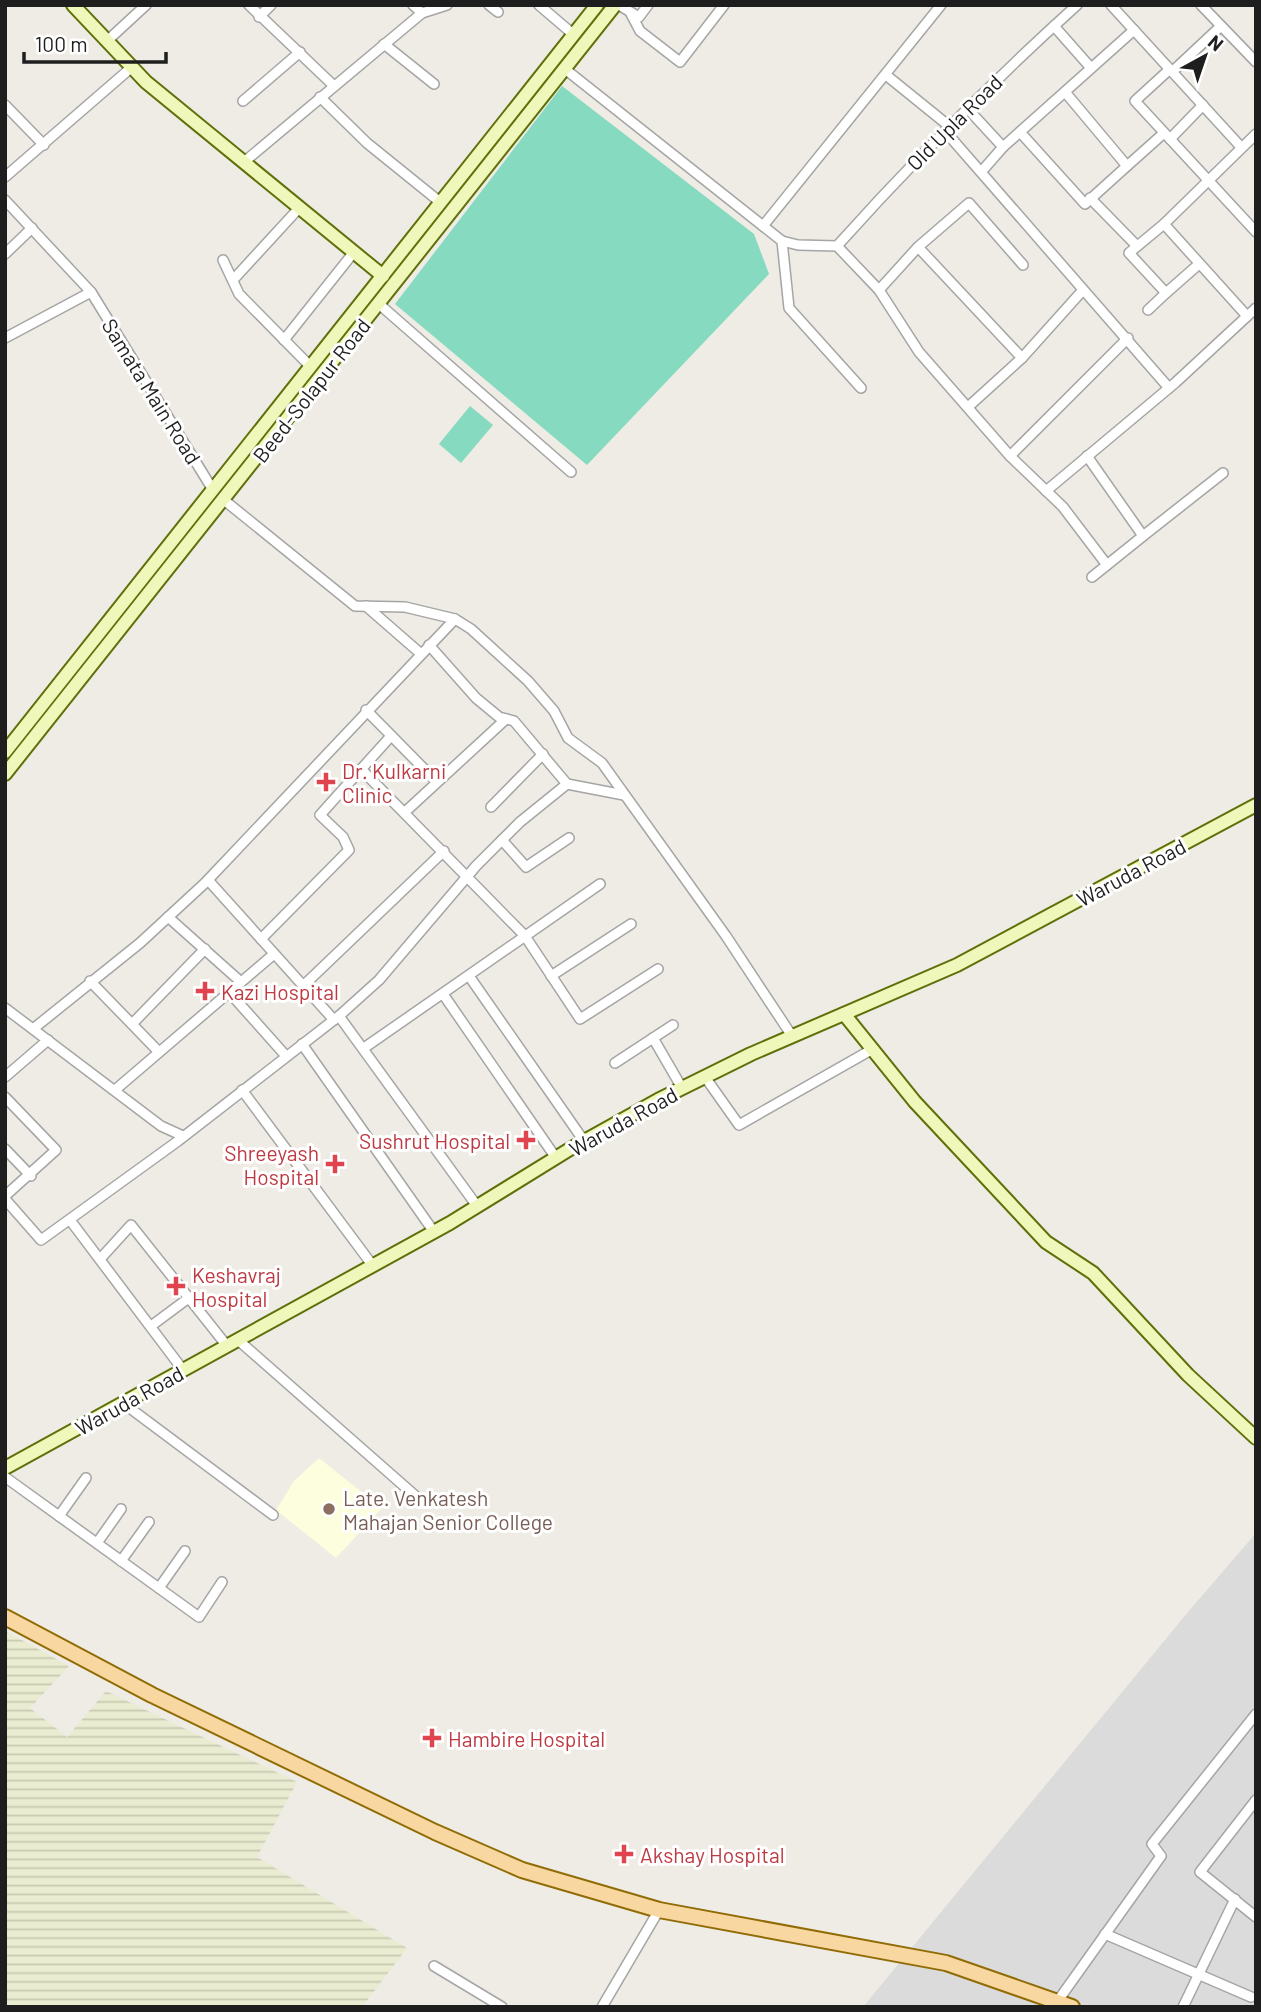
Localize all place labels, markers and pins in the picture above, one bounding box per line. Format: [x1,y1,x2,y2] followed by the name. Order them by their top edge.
[342,758,446,807] place label: Dr. Kulkarni Clinic
[316,772,336,792] marker: Dr. Kulkarni Clinic
[221,979,339,1004] place label: Kazi Hospital
[195,981,215,1001] marker: Kazi Hospital
[359,1128,510,1153] place label: Sushrut Hospital
[516,1130,536,1150] marker: Sushrut Hospital
[224,1140,319,1189] place label: Shreeyash Hospital
[325,1154,345,1174] marker: Shreeyash Hospital
[192,1262,281,1311] place label: Keshavraj Hospital
[166,1276,186,1296] marker: Keshavraj Hospital
[343,1485,553,1534] place label: Late. Venkatesh Mahajan Senior College
[321,1501,337,1517] marker: Late. Venkatesh Mahajan Senior College
[448,1726,605,1751] place label: Hambire Hospital
[422,1728,442,1748] marker: Hambire Hospital
[640,1842,785,1867] place label: Akshay Hospital
[614,1844,634,1864] marker: Akshay Hospital

